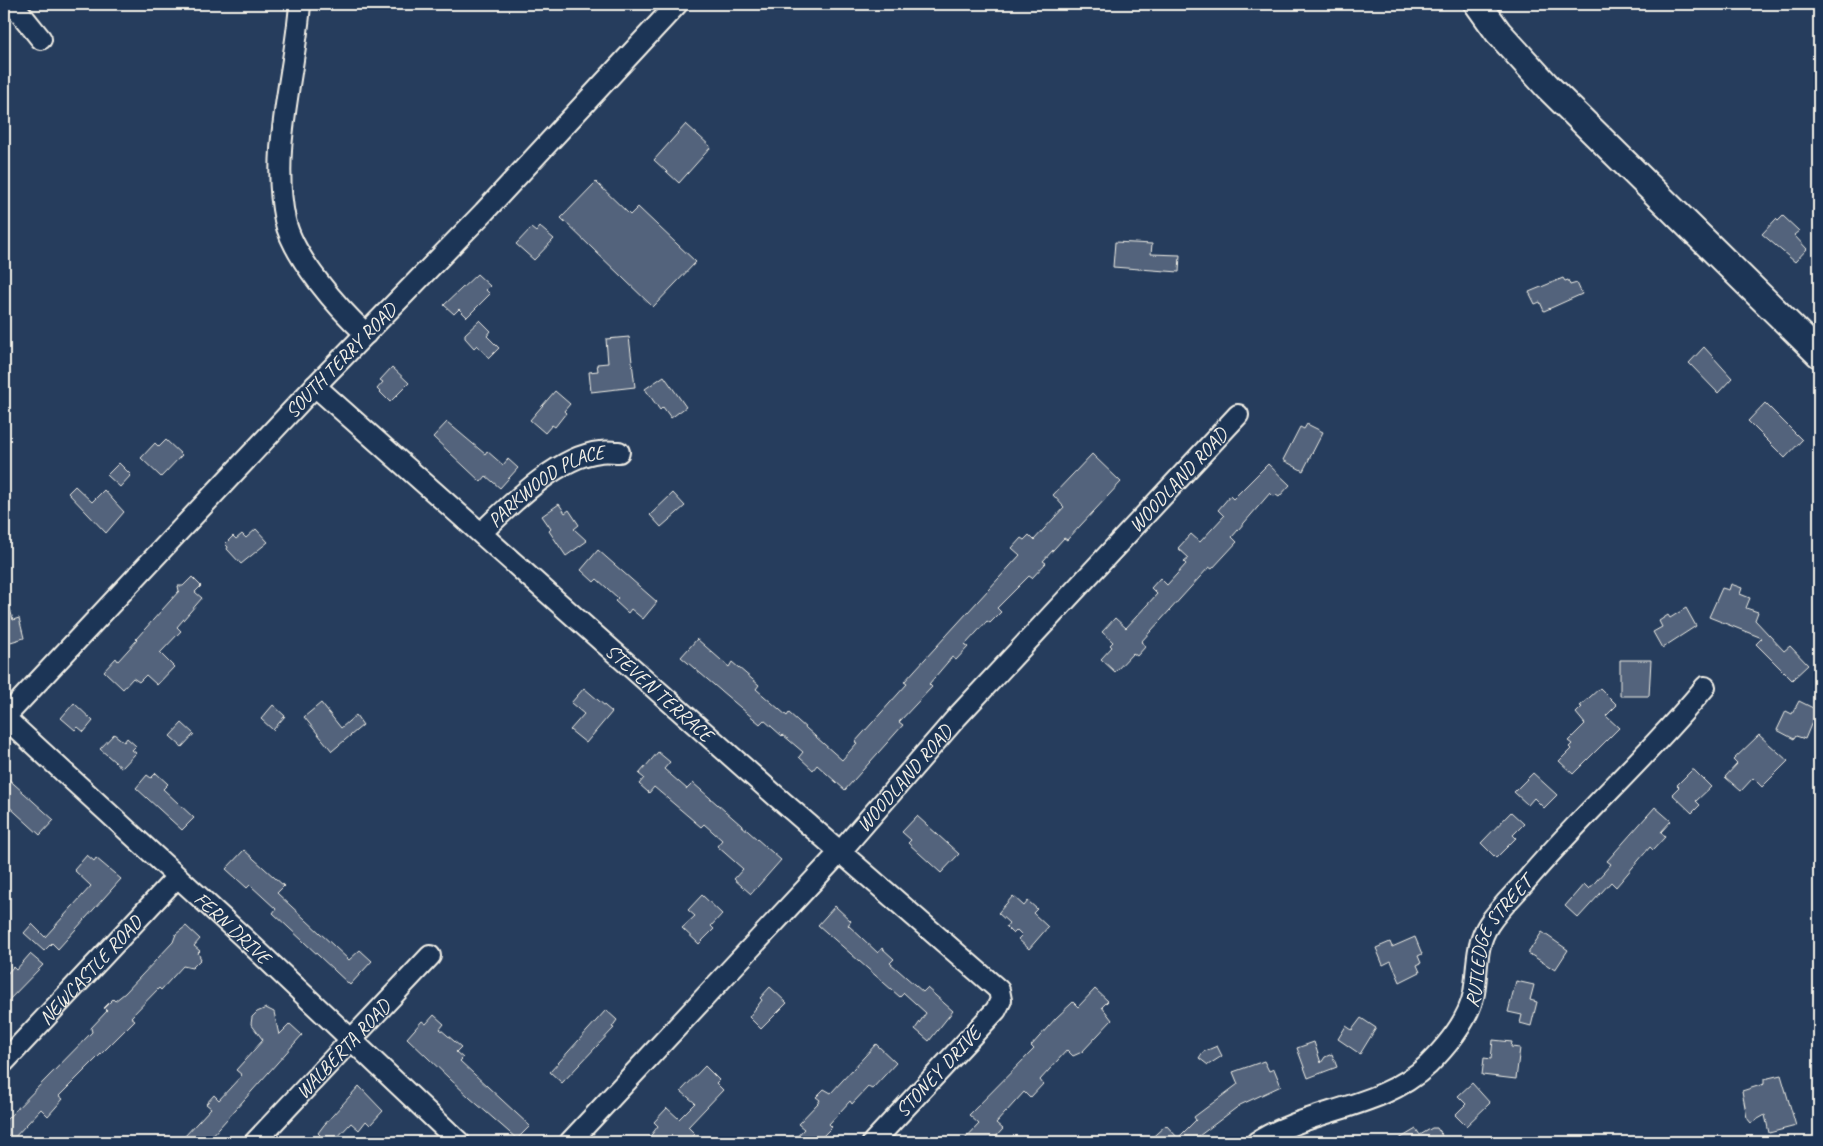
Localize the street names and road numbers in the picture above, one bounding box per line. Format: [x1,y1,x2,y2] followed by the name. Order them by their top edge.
[279,296,403,423] street label: SOUTH TERRY ROAD
[1123,421,1233,537] street label: WOODLAND ROAD
[482,439,608,532] street label: PARKWOOD PLACE
[600,638,721,749] street label: STEVEN TERRACE
[851,718,958,837] street label: WOODLAND ROAD
[1458,867,1541,1010] street label: RUTLEDGE STREET
[189,886,278,971] street label: FERN DRIVE
[33,909,148,1030] street label: NEWCASTLE ROAD
[290,993,396,1104] street label: WALBERTA ROAD
[890,1020,988,1122] street label: STONEY DRIVE

